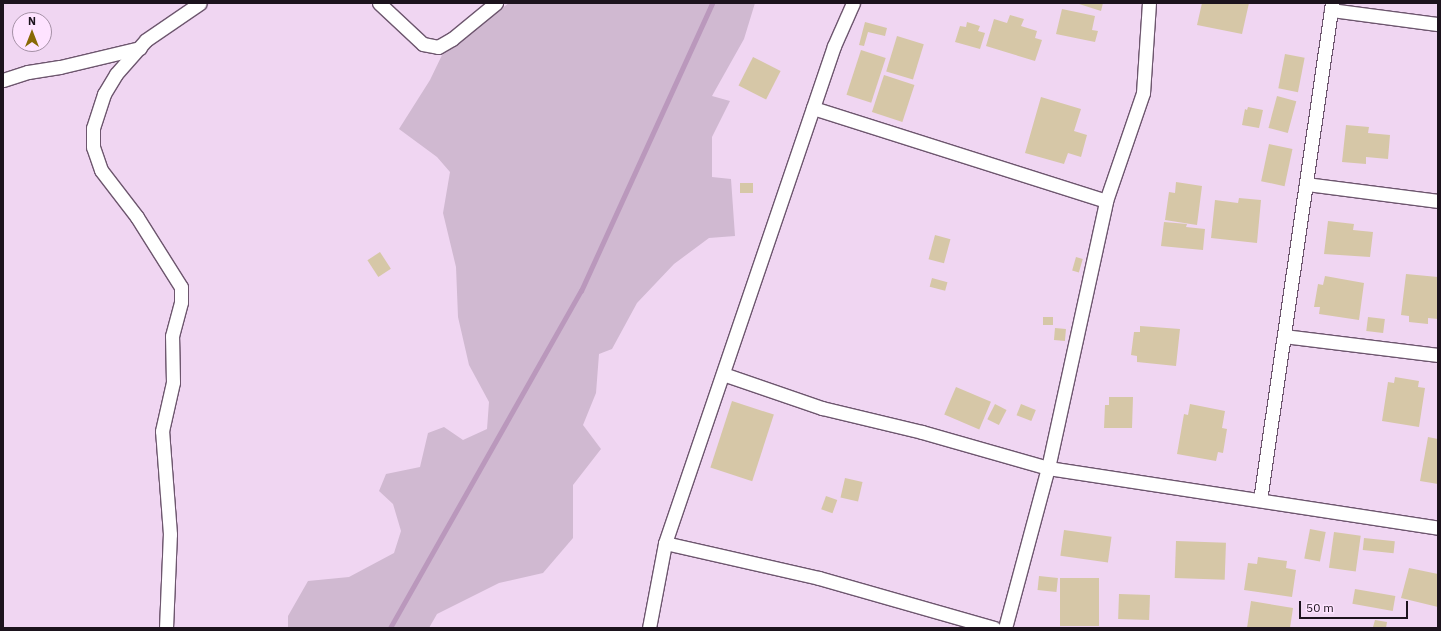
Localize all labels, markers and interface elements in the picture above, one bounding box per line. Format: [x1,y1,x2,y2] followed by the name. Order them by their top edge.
[12,12,52,52] north arrow
[28,14,36,28] text: N
[1301,593,1410,619] scale bar
[1306,600,1334,615] text: 50 m

